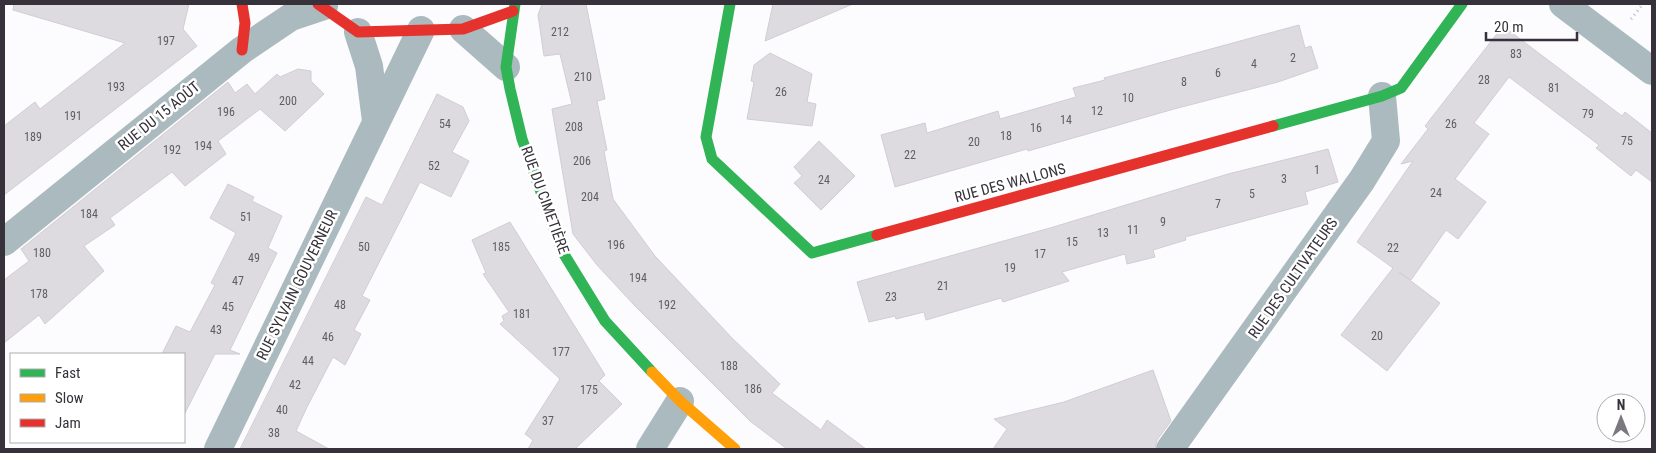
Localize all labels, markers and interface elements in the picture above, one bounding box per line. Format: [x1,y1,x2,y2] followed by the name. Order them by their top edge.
[1486,10,1577,42] scale bar
[1494,18,1524,36] text: 20 m
[551,25,569,39] house number: 212
[157,34,175,48] house number: 197
[1510,47,1522,61] house number: 83
[1290,51,1296,65] house number: 2
[1251,57,1257,71] house number: 4
[1215,66,1221,80] house number: 6
[574,70,592,84] house number: 210
[1478,73,1490,87] house number: 28
[1181,75,1187,89] house number: 8
[115,77,204,154] street label: RUE DU 15 AOÛT
[107,80,125,94] house number: 193
[1548,81,1560,95] house number: 81
[775,85,787,99] house number: 26
[1122,91,1134,105] house number: 10
[279,94,297,108] house number: 200
[1091,104,1103,118] house number: 12
[217,105,235,119] house number: 196
[1582,107,1594,121] house number: 79
[64,109,82,123] house number: 191
[1060,113,1072,127] house number: 14
[439,117,451,131] house number: 54
[1445,117,1457,131] house number: 26
[565,120,583,134] house number: 208
[1030,121,1042,135] house number: 16
[1000,129,1012,143] house number: 18
[24,130,42,144] house number: 189
[1621,134,1633,148] house number: 75
[968,135,980,149] house number: 20
[194,139,212,153] house number: 194
[163,143,181,157] house number: 192
[517,144,573,256] street label: RUE DU CIMETIÈRE
[904,148,916,162] house number: 22
[573,154,591,168] house number: 206
[428,159,440,173] house number: 52
[953,159,1068,206] street label: RUE DES WALLONS
[1314,163,1320,177] house number: 1
[1281,172,1287,186] house number: 3
[818,173,830,187] house number: 24
[1430,186,1442,200] house number: 24
[1249,187,1255,201] house number: 5
[581,190,599,204] house number: 204
[1215,197,1221,211] house number: 7
[80,207,98,221] house number: 184
[253,207,341,363] street label: RUE SYLVAIN GOUVERNEUR
[240,210,252,224] house number: 51
[1245,214,1342,342] street label: RUE DES CULTIVATEURS
[1160,215,1166,229] house number: 9
[1127,223,1139,237] house number: 11
[1097,226,1109,240] house number: 13
[1066,235,1078,249] house number: 15
[607,238,625,252] house number: 196
[358,240,370,254] house number: 50
[492,240,510,254] house number: 185
[1387,241,1399,255] house number: 22
[33,246,51,260] house number: 180
[1034,247,1046,261] house number: 17
[248,251,260,265] house number: 49
[1004,261,1016,275] house number: 19
[629,271,647,285] house number: 194
[232,274,244,288] house number: 47
[937,279,949,293] house number: 21
[30,287,48,301] house number: 178
[885,290,897,304] house number: 23
[334,298,346,312] house number: 48
[658,298,676,312] house number: 192
[222,300,234,314] house number: 45
[513,307,531,321] house number: 181
[210,323,222,337] house number: 43
[1371,329,1383,343] house number: 20
[322,330,334,344] house number: 46
[552,345,570,359] house number: 177
[10,353,185,443] legend
[302,354,314,368] house number: 44
[720,359,738,373] house number: 188
[55,364,80,382] text: Fast
[289,378,301,392] house number: 42
[744,382,762,396] house number: 186
[580,383,598,397] house number: 175
[55,389,84,407] text: Slow
[1596,393,1646,443] north arrow
[1617,397,1625,413] text: N
[276,403,288,417] house number: 40
[55,414,81,432] text: Jam
[542,414,554,428] house number: 37
[268,426,280,440] house number: 38

